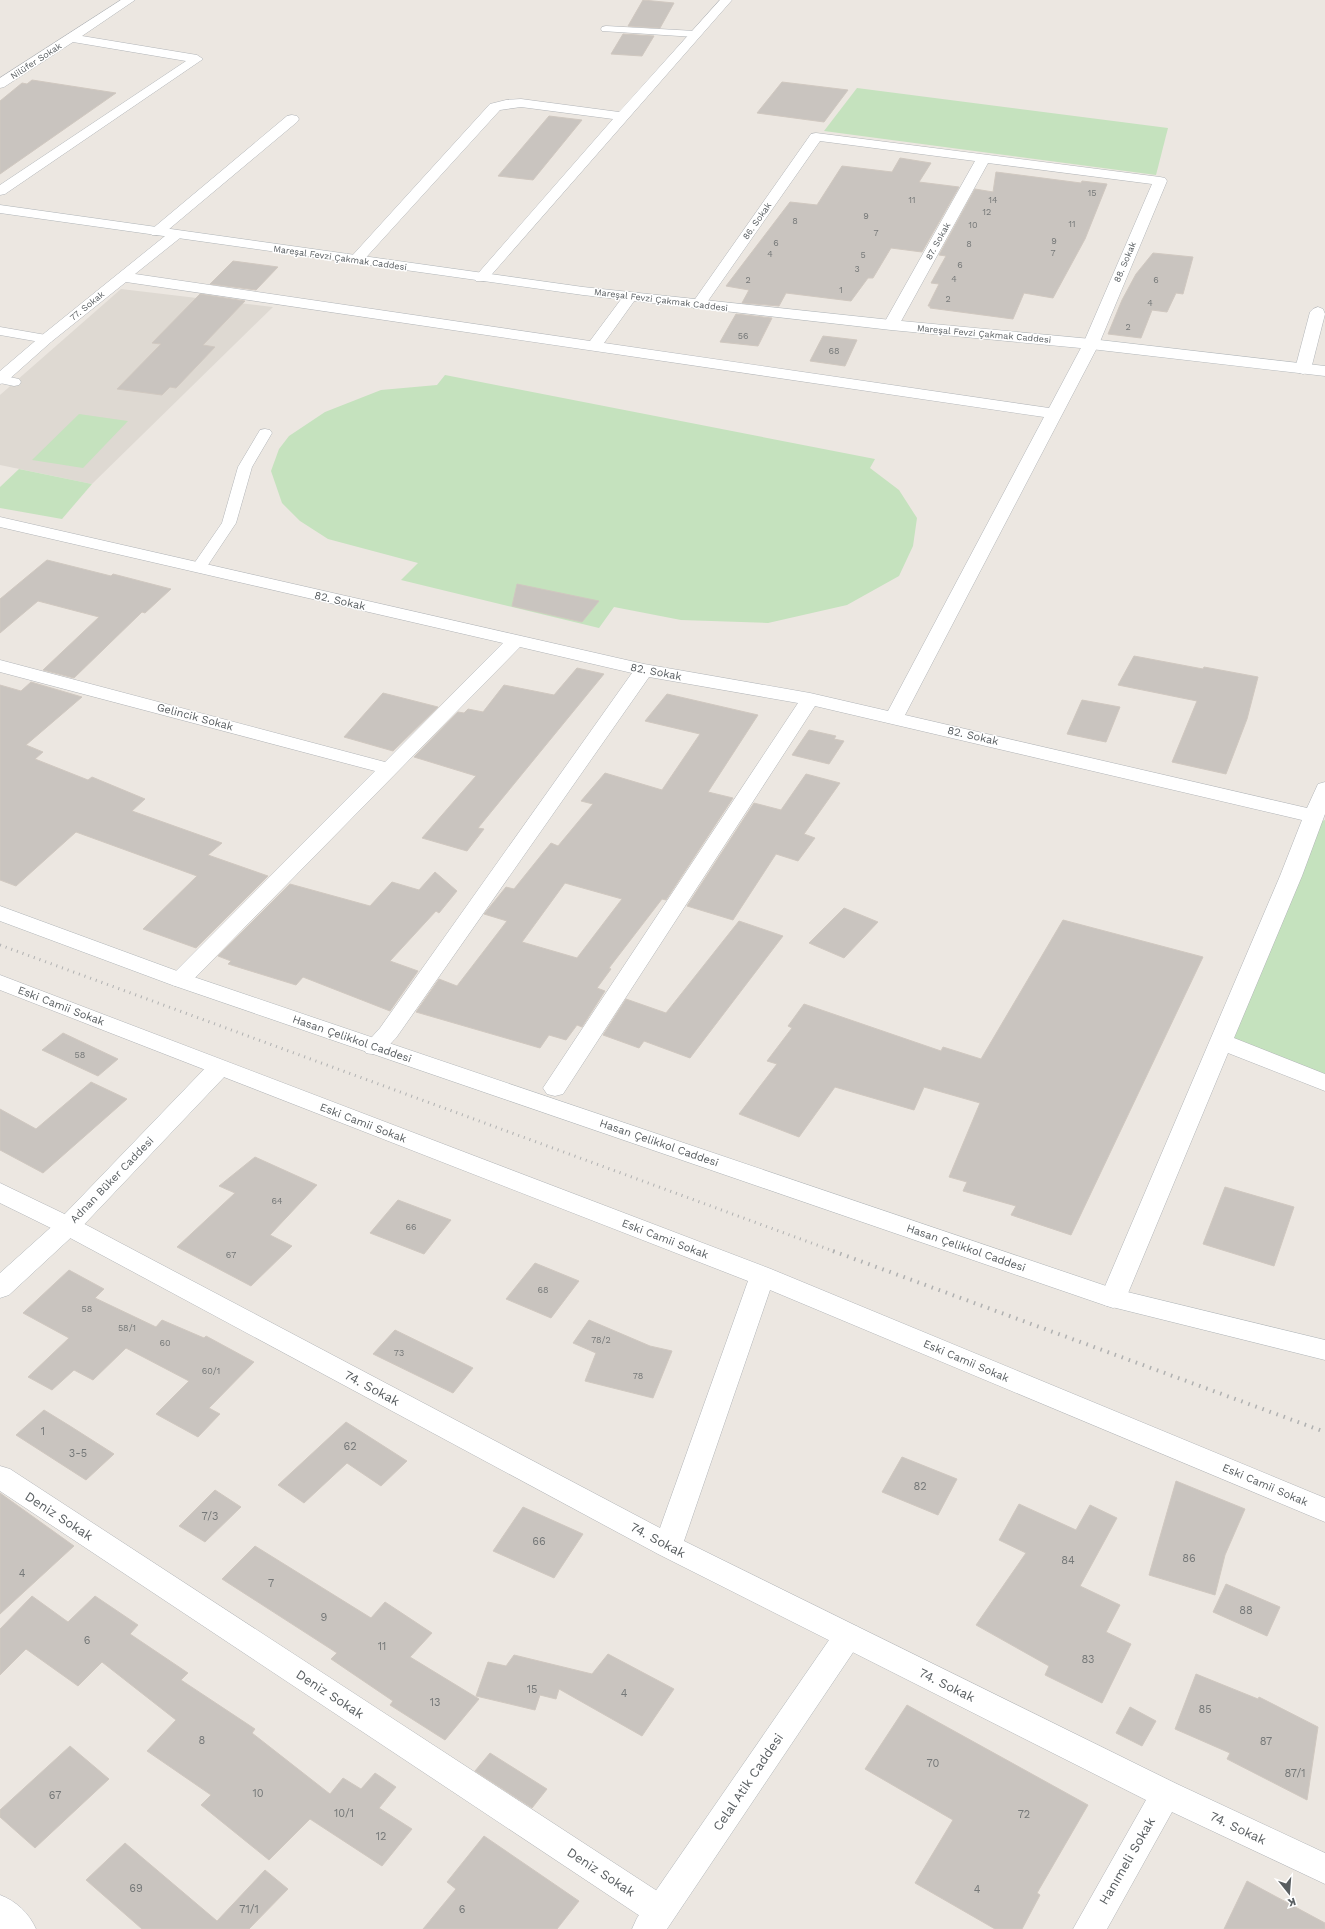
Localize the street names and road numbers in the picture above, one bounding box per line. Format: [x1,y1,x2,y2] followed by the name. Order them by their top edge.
[9,41,63,81] street label: Nilüfer Sokak
[741,201,773,241] street label: 86. Sokak
[924,221,952,261] street label: 87. Sokak
[1112,240,1138,284] street label: 88. Sokak
[273,244,407,272] street label: Mareşal Fevzi Çakmak Caddesi
[594,287,728,313] street label: Mareşal Fevzi Çakmak Caddesi
[68,289,106,323] street label: 77. Sokak
[916,323,1052,345] street label: Mareşal Fevzi Çakmak Caddesi
[313,589,367,613] street label: 82. Sokak
[629,661,683,683] street label: 82. Sokak
[155,701,235,733] street label: Gelincik Sokak
[946,724,1000,748] street label: 82. Sokak
[16,983,106,1029] street label: Eski Camii Sokak
[291,1012,413,1066] street label: Hasan Çelikkol Caddesi
[318,1100,408,1146] street label: Eski Camii Sokak
[598,1116,720,1170] street label: Hasan Çelikkol Caddesi
[68,1134,157,1226] street label: Adnan Büker Caddesi
[620,1216,710,1262] street label: Eski Camii Sokak
[905,1221,1027,1275] street label: Hasan Çelikkol Caddesi
[921,1337,1011,1385] street label: Eski Camii Sokak
[342,1367,403,1409] street label: 74. Sokak
[1220,1461,1310,1509] street label: Eski Camii Sokak
[22,1489,96,1544] street label: Deniz Sokak
[628,1519,689,1561] street label: 74. Sokak
[917,1665,978,1705] street label: 74. Sokak
[293,1667,367,1722] street label: Deniz Sokak
[710,1730,786,1834] street label: Celal Atik Caddesi
[1208,1808,1269,1848] street label: 74. Sokak
[1096,1814,1158,1907] street label: Hanımeli Sokak
[564,1845,638,1900] street label: Deniz Sokak

